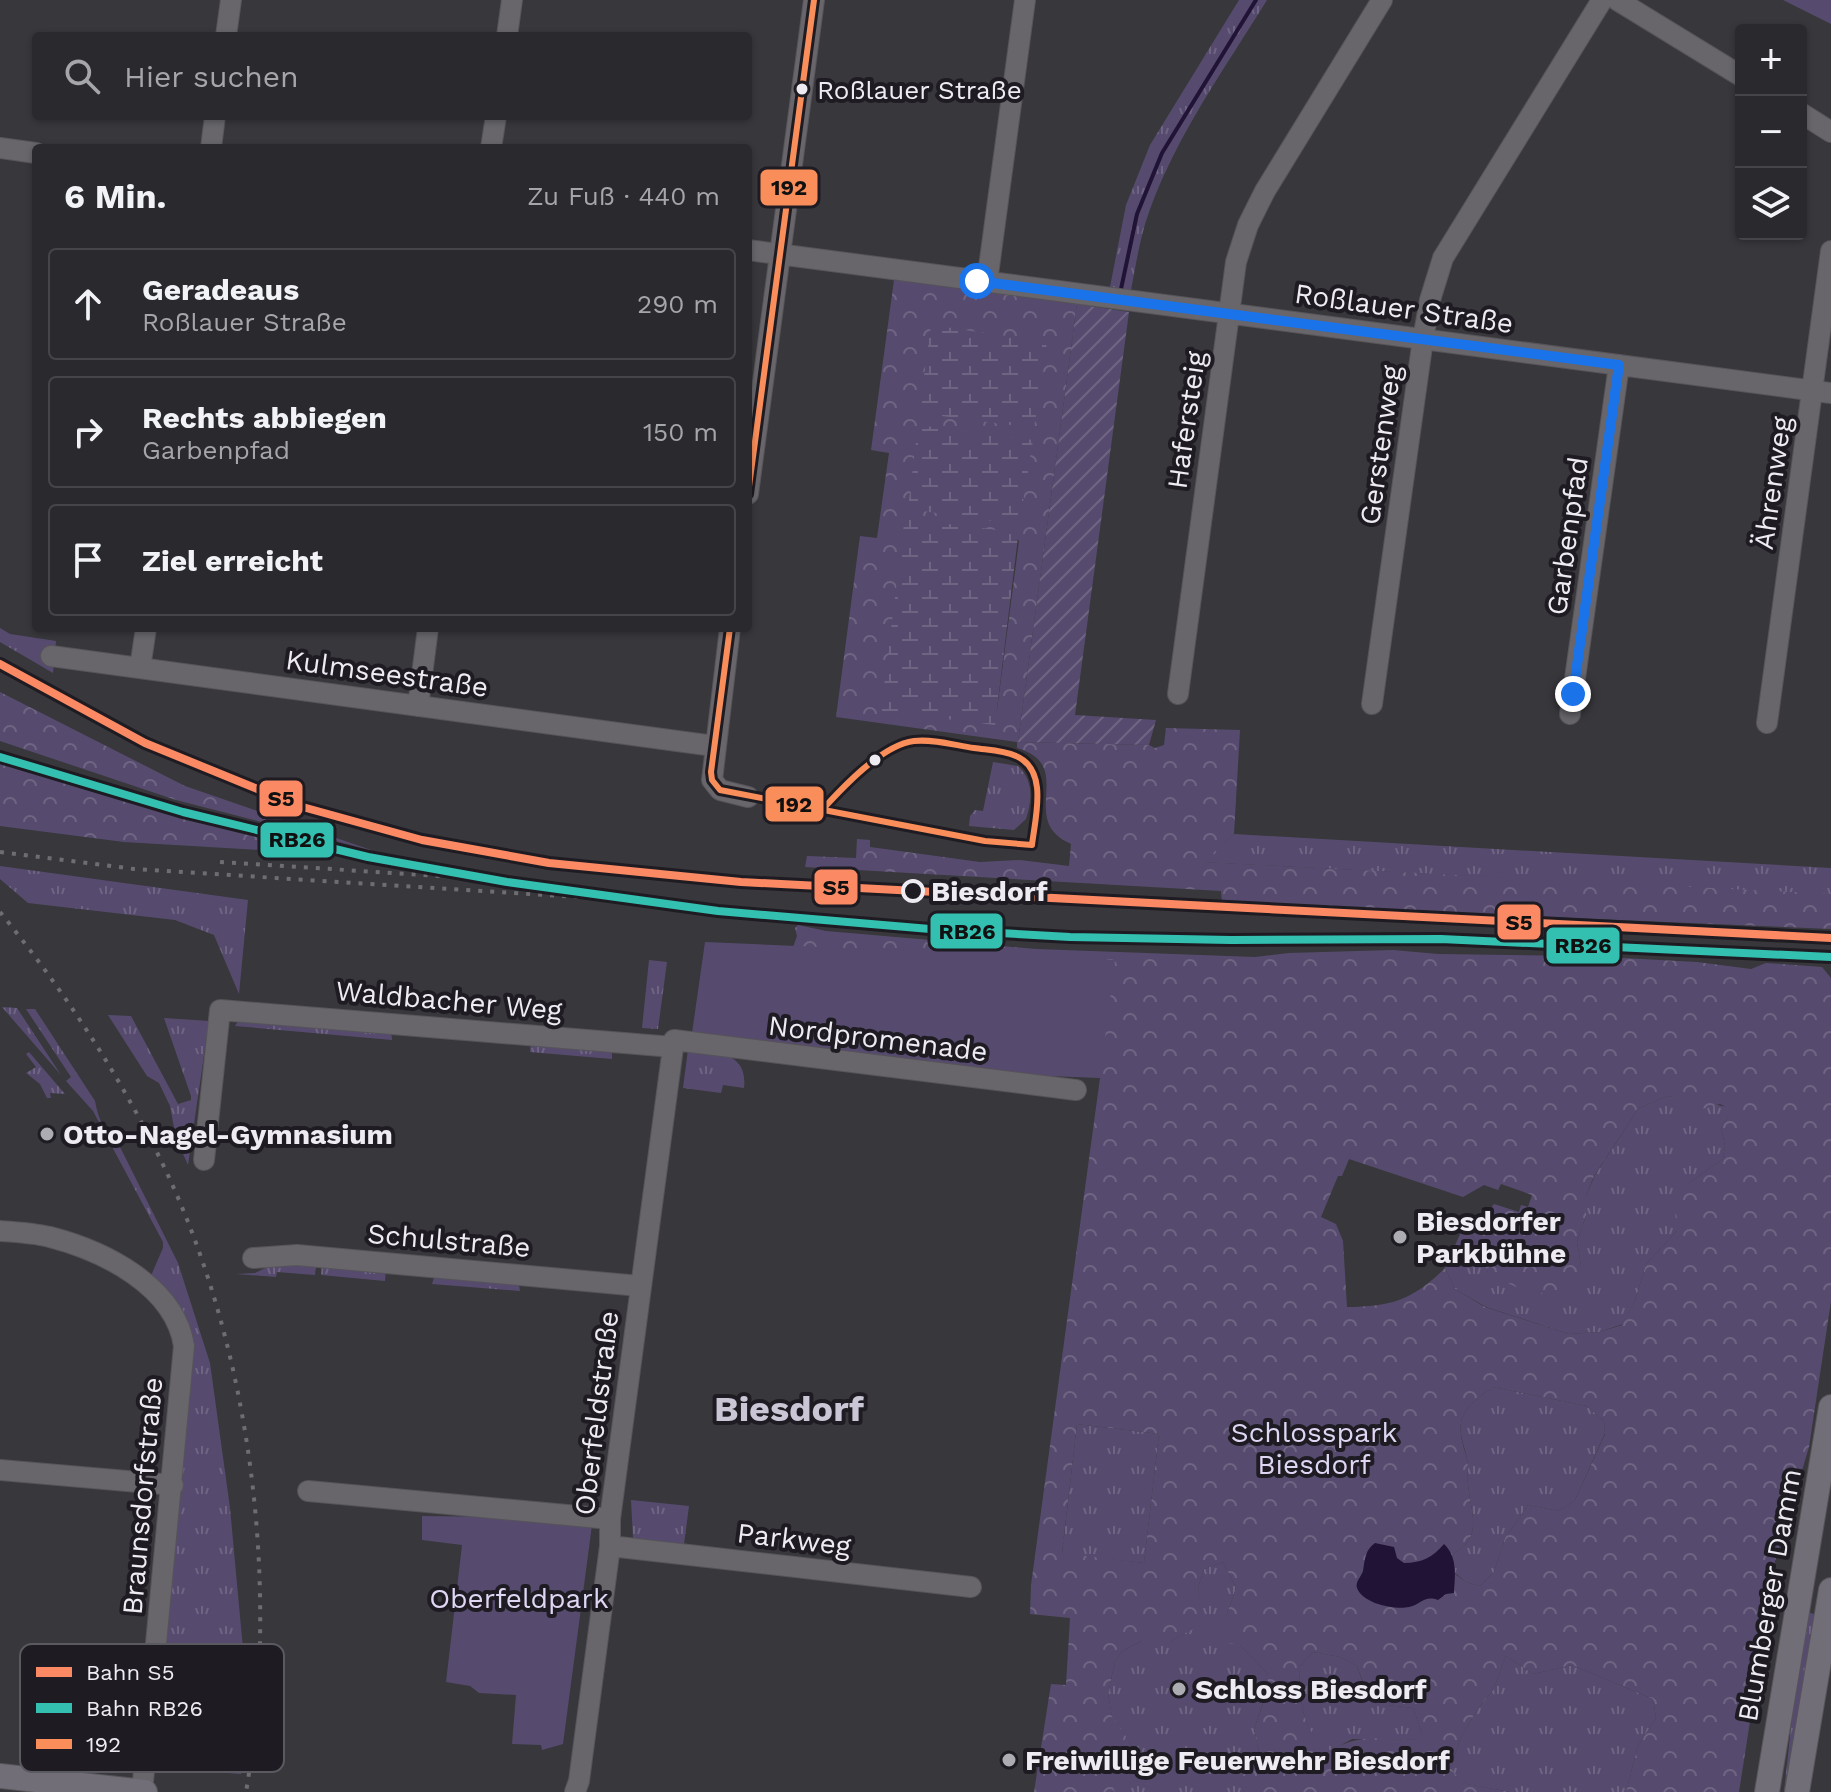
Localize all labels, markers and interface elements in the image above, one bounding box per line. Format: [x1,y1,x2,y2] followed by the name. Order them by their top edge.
[1735,24,1807,240] map controls
[1735,24,1807,96] button: +
[32,32,752,120] search box
[60,54,104,98] icon: search
[124,59,299,94] text: Hier suchen
[817,75,1022,105] place label: Roßlauer Straße
[794,81,810,97] marker: Roßlauer Straße
[1735,96,1807,168] button: −
[759,168,819,207] line badge: 192
[1735,168,1807,240] button: layers
[771,175,807,200] text: 192
[64,176,166,216] text: 6 Min.
[527,181,720,211] text: Zu Fuß · 440 m
[959,263,995,299] route start
[142,272,299,307] text: Geradeaus
[1293,277,1515,340] street label: Roßlauer Straße
[66,282,110,326] icon: ahead
[637,289,718,319] text: 290 m
[142,307,347,337] text: Roßlauer Straße
[1161,349,1212,491] street label: Hafersteig
[1353,363,1408,527] street label: Gerstenweg
[142,400,387,435] text: Rechts abbiegen
[66,410,110,454] icon: right
[1747,414,1798,552] street label: Ährenweg
[643,417,718,447] text: 150 m
[142,435,290,465] text: Garbenpfad
[1540,455,1595,617] street label: Garbenpfad
[66,538,110,582] icon: arrive
[142,543,323,578] text: Ziel erreicht
[284,643,490,704] street label: Kulmseestraße
[1555,676,1591,712] route end
[867,752,883,768] unlabelled marker
[258,779,304,818] line badge: S5
[764,785,825,823] line badge: 192
[267,786,295,811] text: S5
[776,792,812,817] text: 192
[259,821,335,859] line badge: RB26
[269,827,325,852] text: RB26
[813,868,859,906] line badge: S5
[822,875,850,900] text: S5
[931,875,1048,908] place label: Biesdorf
[902,880,924,902] marker: Biesdorf
[1496,903,1542,941] line badge: S5
[1505,910,1533,935] text: S5
[929,912,1004,950] line badge: RB26
[939,919,995,944] text: RB26
[1545,926,1621,965] line badge: RB26
[1555,933,1611,958] text: RB26
[334,974,564,1027] street label: Waldbacher Weg
[766,1009,989,1068] street label: Nordpromenade
[63,1118,393,1151] place label: Otto-Nagel-Gymnasium
[38,1125,56,1143] marker: Otto-Nagel-Gymnasium
[1416,1205,1566,1270] place label: Biesdorfer Parkbühne
[366,1217,532,1264] street label: Schulstraße
[1391,1228,1409,1246] marker: Biesdorfer Parkbühne
[568,1309,625,1517] street label: Oberfeldstraße
[116,1376,169,1616] street label: Braunsdorfstraße
[714,1388,864,1430] district label: Biesdorf
[1231,1416,1397,1481] park label: Schlosspark Biesdorf
[1731,1466,1808,1724] street label: Blumberger Damm
[735,1516,853,1563] street label: Parkweg
[429,1582,609,1615] park label: Oberfeldpark
[20,1644,284,1772] legend
[86,1660,174,1685] text: Bahn S5
[1195,1673,1427,1706] place label: Schloss Biesdorf
[1170,1680,1188,1698] marker: Schloss Biesdorf
[86,1696,203,1721] text: Bahn RB26
[86,1732,121,1757] text: 192
[1025,1744,1450,1777] place label: Freiwillige Feuerwehr Biesdorf
[1000,1751,1018,1769] marker: Freiwillige Feuerwehr Biesdorf

